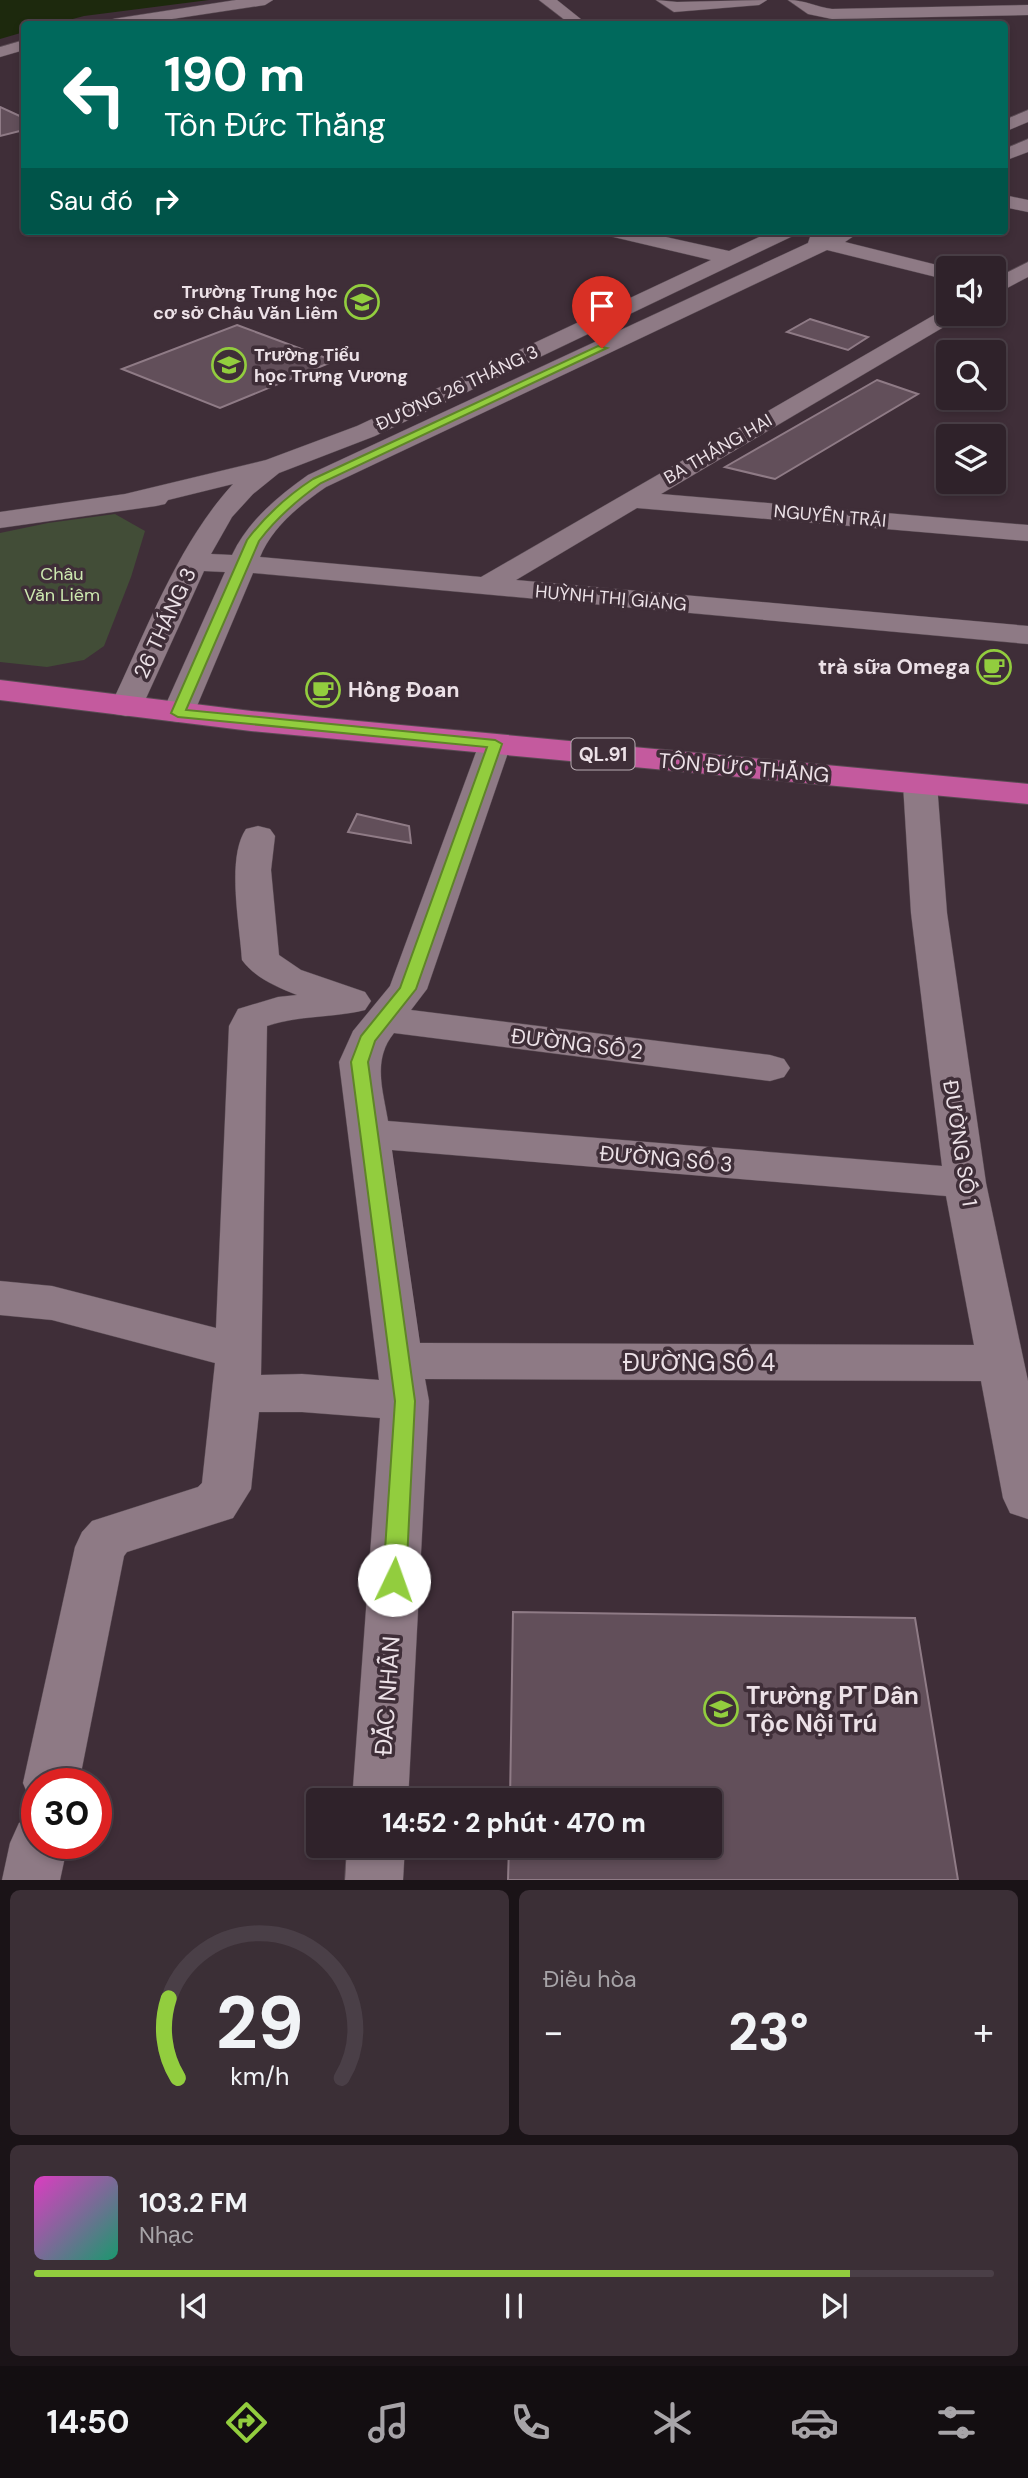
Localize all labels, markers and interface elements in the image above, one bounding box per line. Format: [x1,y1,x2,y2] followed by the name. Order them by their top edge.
[164,42,305,106] text: 190 m
[49,49,140,140] icon: left
[164,104,386,146] text: Tôn Đức Thắng
[147,182,185,220] icon: right
[49,184,133,218] text: Sau đó
[936,256,1006,494] map controls
[936,256,1006,326] button: sound
[572,276,632,348] pin
[153,280,338,325] place label: Trường Trung học cơ sở Châu Văn Liêm
[343,283,381,321] school or university icon: Trường Trung học cơ sở Châu Văn Liêm
[583,287,621,325] icon: arrive
[372,340,542,436] street label: ĐƯỜNG 26 THÁNG 3
[936,340,1006,410] button: search
[254,343,408,388] place label: Trường Tiểu học Trưng Vương
[210,346,248,384] school or university icon: Trường Tiểu học Trưng Vương
[660,408,776,490] street label: BA THÁNG HAI
[936,424,1006,494] button: layers
[773,499,887,533] street label: NGUYỄN TRÃI
[24,562,100,607] park label: Châu Văn Liêm
[127,563,203,683] street label: 26 THÁNG 3
[534,579,688,617] street label: HUỲNH THỊ GIANG
[975,648,1013,686] cafe icon: trà sữa Omega
[818,653,970,681] place label: trà sữa Omega
[304,671,342,709] cafe icon: Hồng Đoan
[348,676,459,704] place label: Hồng Đoan
[572,738,634,769] road number: QL.91
[657,747,831,789] street label: TÔN ĐỨC THẮNG
[509,1022,645,1066] street label: ĐƯỜNG SỐ 2
[936,1078,984,1208] street label: ĐƯỜNG SỐ 1
[598,1139,734,1179] street label: ĐƯỜNG SỐ 3
[623,1347,775,1378] street label: ĐƯỜNG SỐ 4
[357,1543,431,1617] position arrow
[367,1635,407,1757] street label: ĐẮC NHẪN
[746,1680,919,1739] place label: Trường PT Dân Tộc Nội Trú
[702,1690,740,1728] school or university icon: Trường PT Dân Tộc Nội Trú
[21,1768,112,1859] speed limit sign: 30
[382,1806,646,1840] text: 14:52 · 2 phút · 470 m
[543,1964,637,1994] text: Điều hòa
[216,1977,303,2072] text: 29
[728,1998,809,2066] text: 23°
[543,2007,564,2057] text: −
[973,2007,994,2057] text: +
[230,2060,289,2093] text: km/h
[139,2186,248,2220] text: 103.2 FM
[139,2220,194,2250] text: Nhạc
[175,2287,213,2325] icon: previous
[495,2287,533,2325] icon: pause
[815,2287,853,2325] icon: next
[222,2398,271,2447] icon: directions
[364,2398,413,2447] icon: music
[506,2398,555,2447] icon: phone
[648,2398,697,2447] icon: climate
[790,2398,839,2447] icon: car
[932,2398,981,2447] icon: filters
[46,2401,130,2443] text: 14:50

